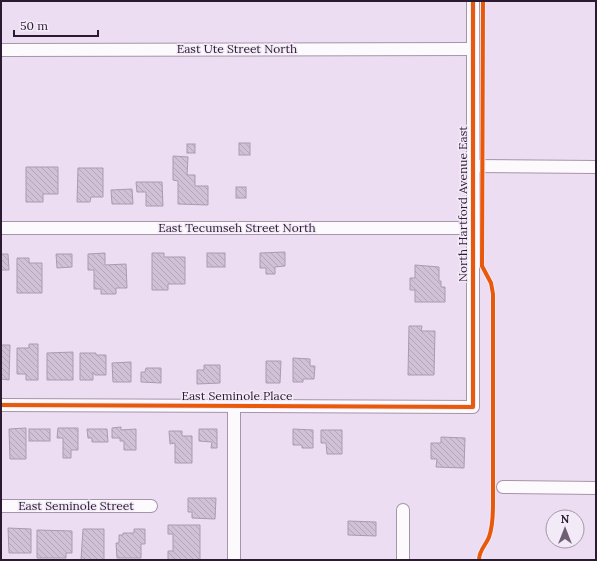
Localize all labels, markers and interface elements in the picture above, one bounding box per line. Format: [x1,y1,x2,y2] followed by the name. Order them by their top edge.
[14,12,98,38] scale bar
[20,18,48,33] text: 50 m
[177,41,297,56] street label: East Ute Street North
[455,126,470,282] street label: North Hartford Avenue East
[158,220,316,235] street label: East Tecumseh Street North
[181,388,293,403] street label: East Seminole Place
[18,498,134,513] street label: East Seminole Street
[545,509,585,549] north arrow
[561,512,570,526] text: N

